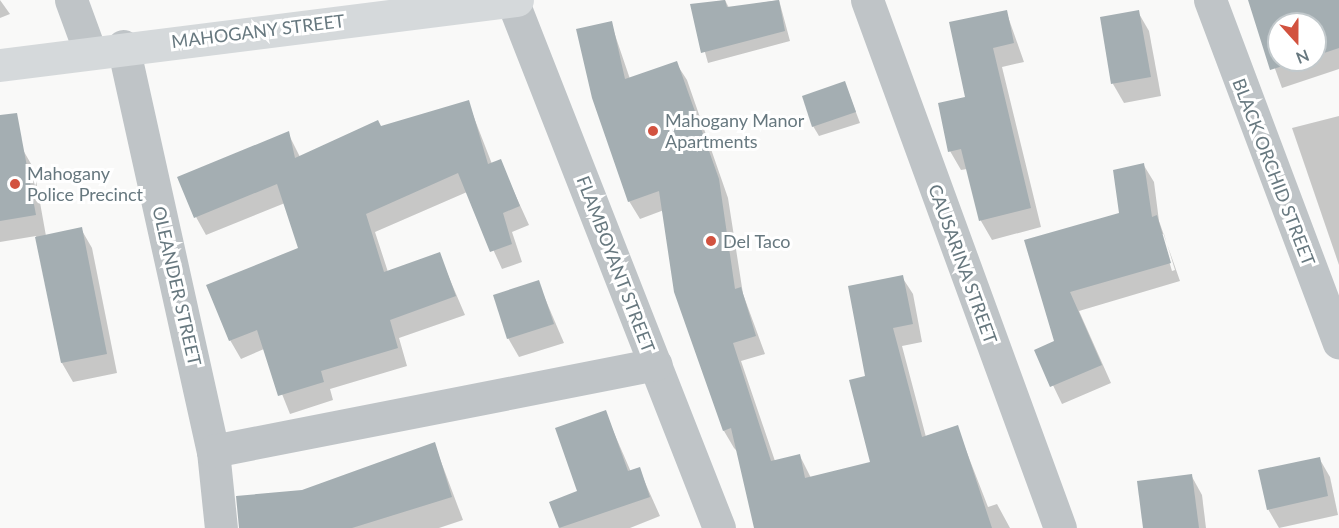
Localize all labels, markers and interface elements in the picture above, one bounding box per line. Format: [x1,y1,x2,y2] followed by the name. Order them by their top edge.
[170,10,346,52] street label: MAHOGANY STREET
[1267,12,1327,72] north arrow
[1294,46,1312,68] text: N
[1228,75,1320,269] street label: BLACK ORCHID STREET
[665,110,805,152] place label: Mahogany Manor Apartments
[646,124,660,138] marker: Mahogany Manor Apartments
[27,163,143,206] place label: Mahogany Police Precinct
[572,172,660,356] street label: FLAMBOYANT STREET
[8,177,22,191] marker: Mahogany Police Precinct
[924,181,1002,347] street label: CAUSARINA STREET
[148,204,206,368] street label: OLEANDER STREET
[723,230,791,252] place label: Del Taco
[704,234,718,248] marker: Del Taco

